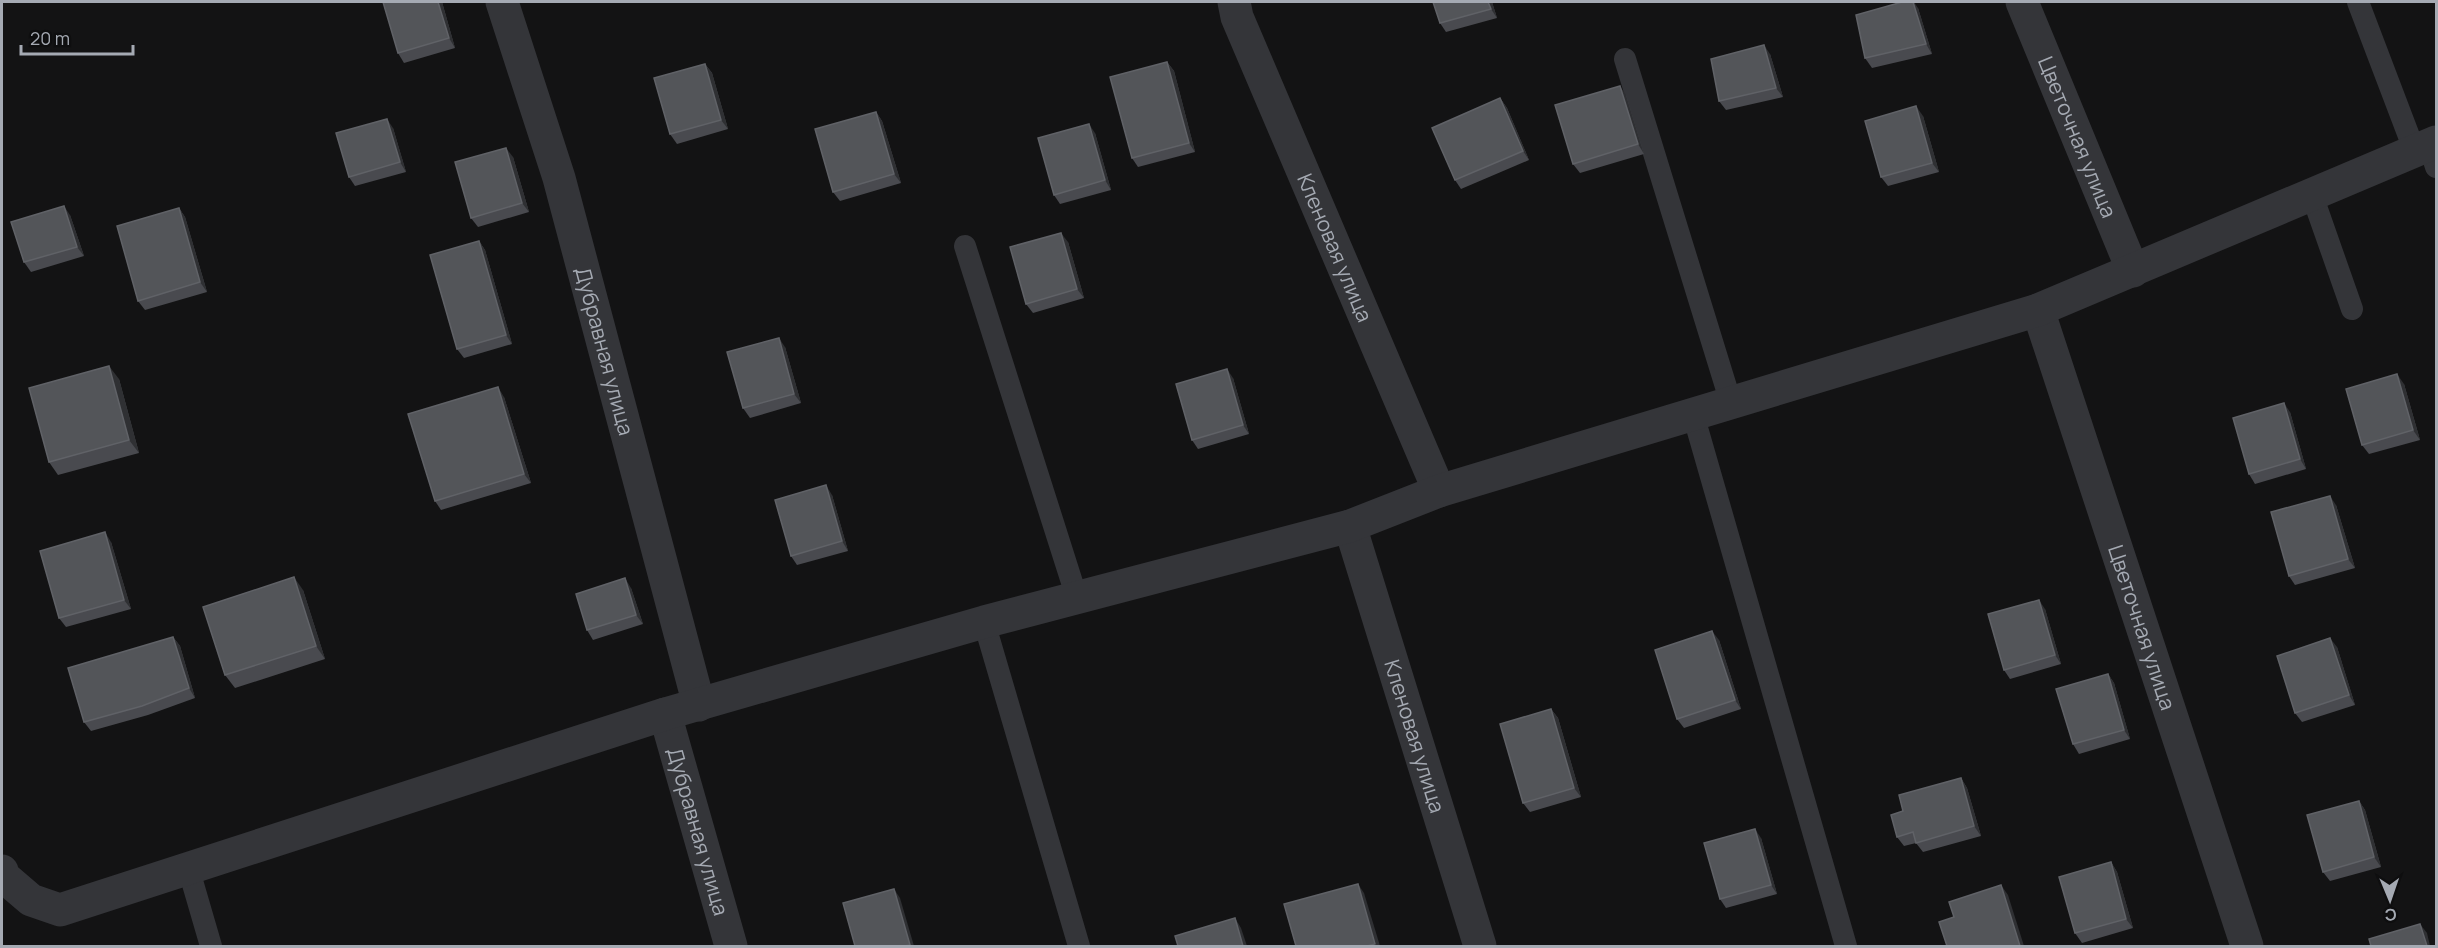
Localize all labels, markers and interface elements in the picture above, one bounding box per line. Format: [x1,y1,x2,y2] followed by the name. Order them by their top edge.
[21,18,134,56] scale bar
[30,26,70,50] text: 20 m
[2032,52,2123,222] street label: Цветочная улица
[1291,169,1379,326] street label: Кленовая улица
[569,264,641,438] street label: Дубравная улица
[2102,541,2182,713] street label: Цветочная улица
[1378,656,1452,816] street label: Кленовая улица
[661,744,736,919] street label: Дубравная улица
[2360,870,2420,930] north arrow
[2384,904,2397,926] text: С

